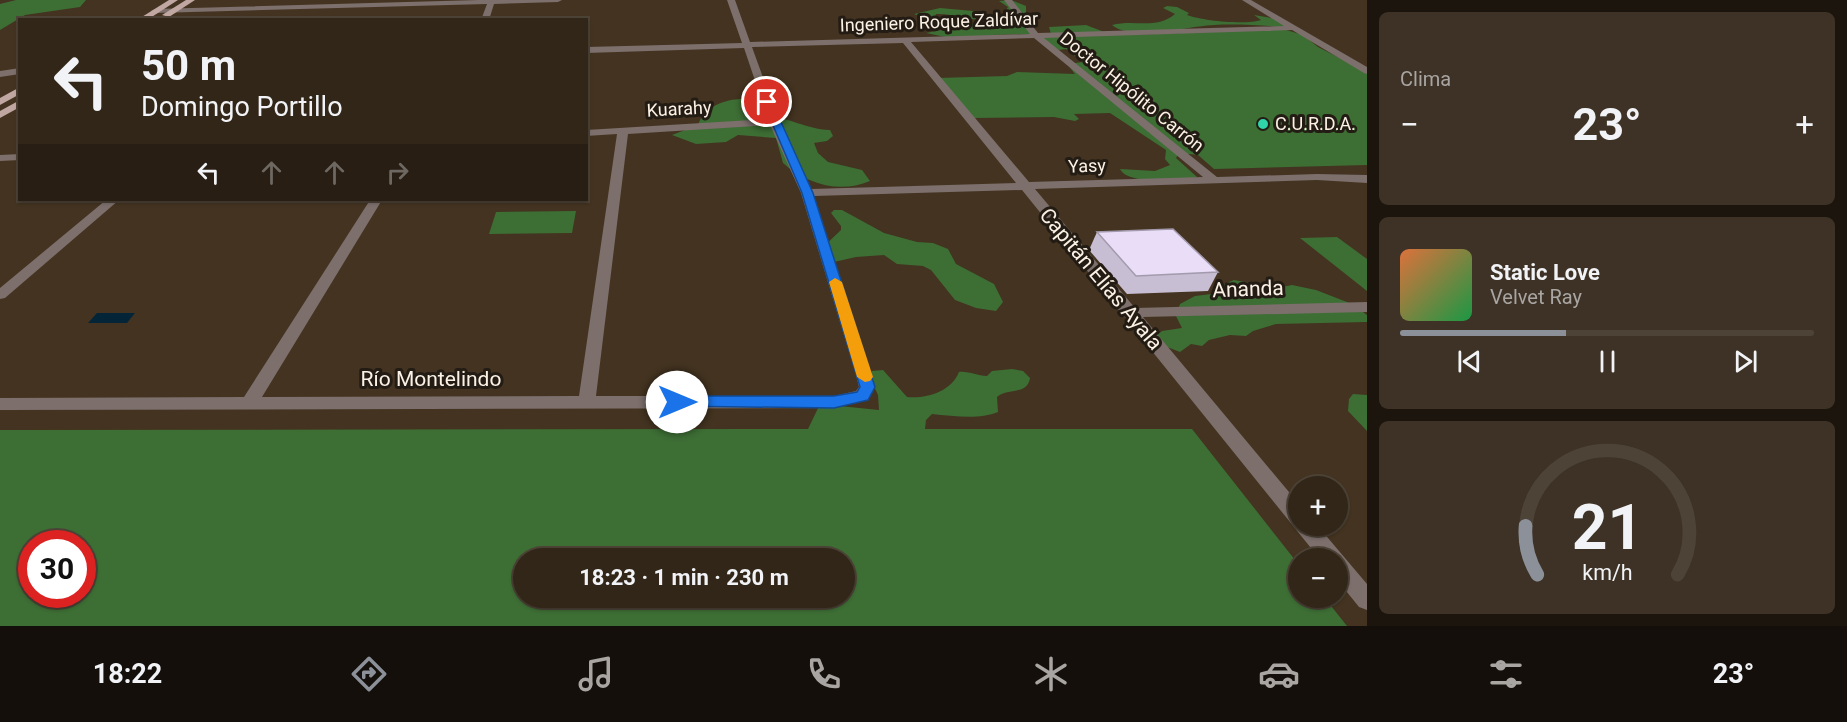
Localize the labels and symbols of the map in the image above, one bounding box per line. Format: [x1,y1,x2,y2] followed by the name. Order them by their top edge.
[839,8,1039,35] street label: Ingeniero Roque Zaldívar
[1056,27,1208,156] street label: Doctor Hipólito Carrón
[741,76,792,127] pin
[646,96,712,121] street label: Kuarahy
[1275,113,1356,134] place label: C.U.R.D.A.
[1256,117,1270,131] marker: C.U.R.D.A.
[1068,154,1107,177] street label: Yasy
[1035,203,1167,355] street label: Capitán Elías Ayala
[1212,276,1284,302] street label: Ananda
[361,367,501,391] street label: Río Montelindo
[645,370,709,434] position arrow
[18,530,96,608] speed limit sign: 30

